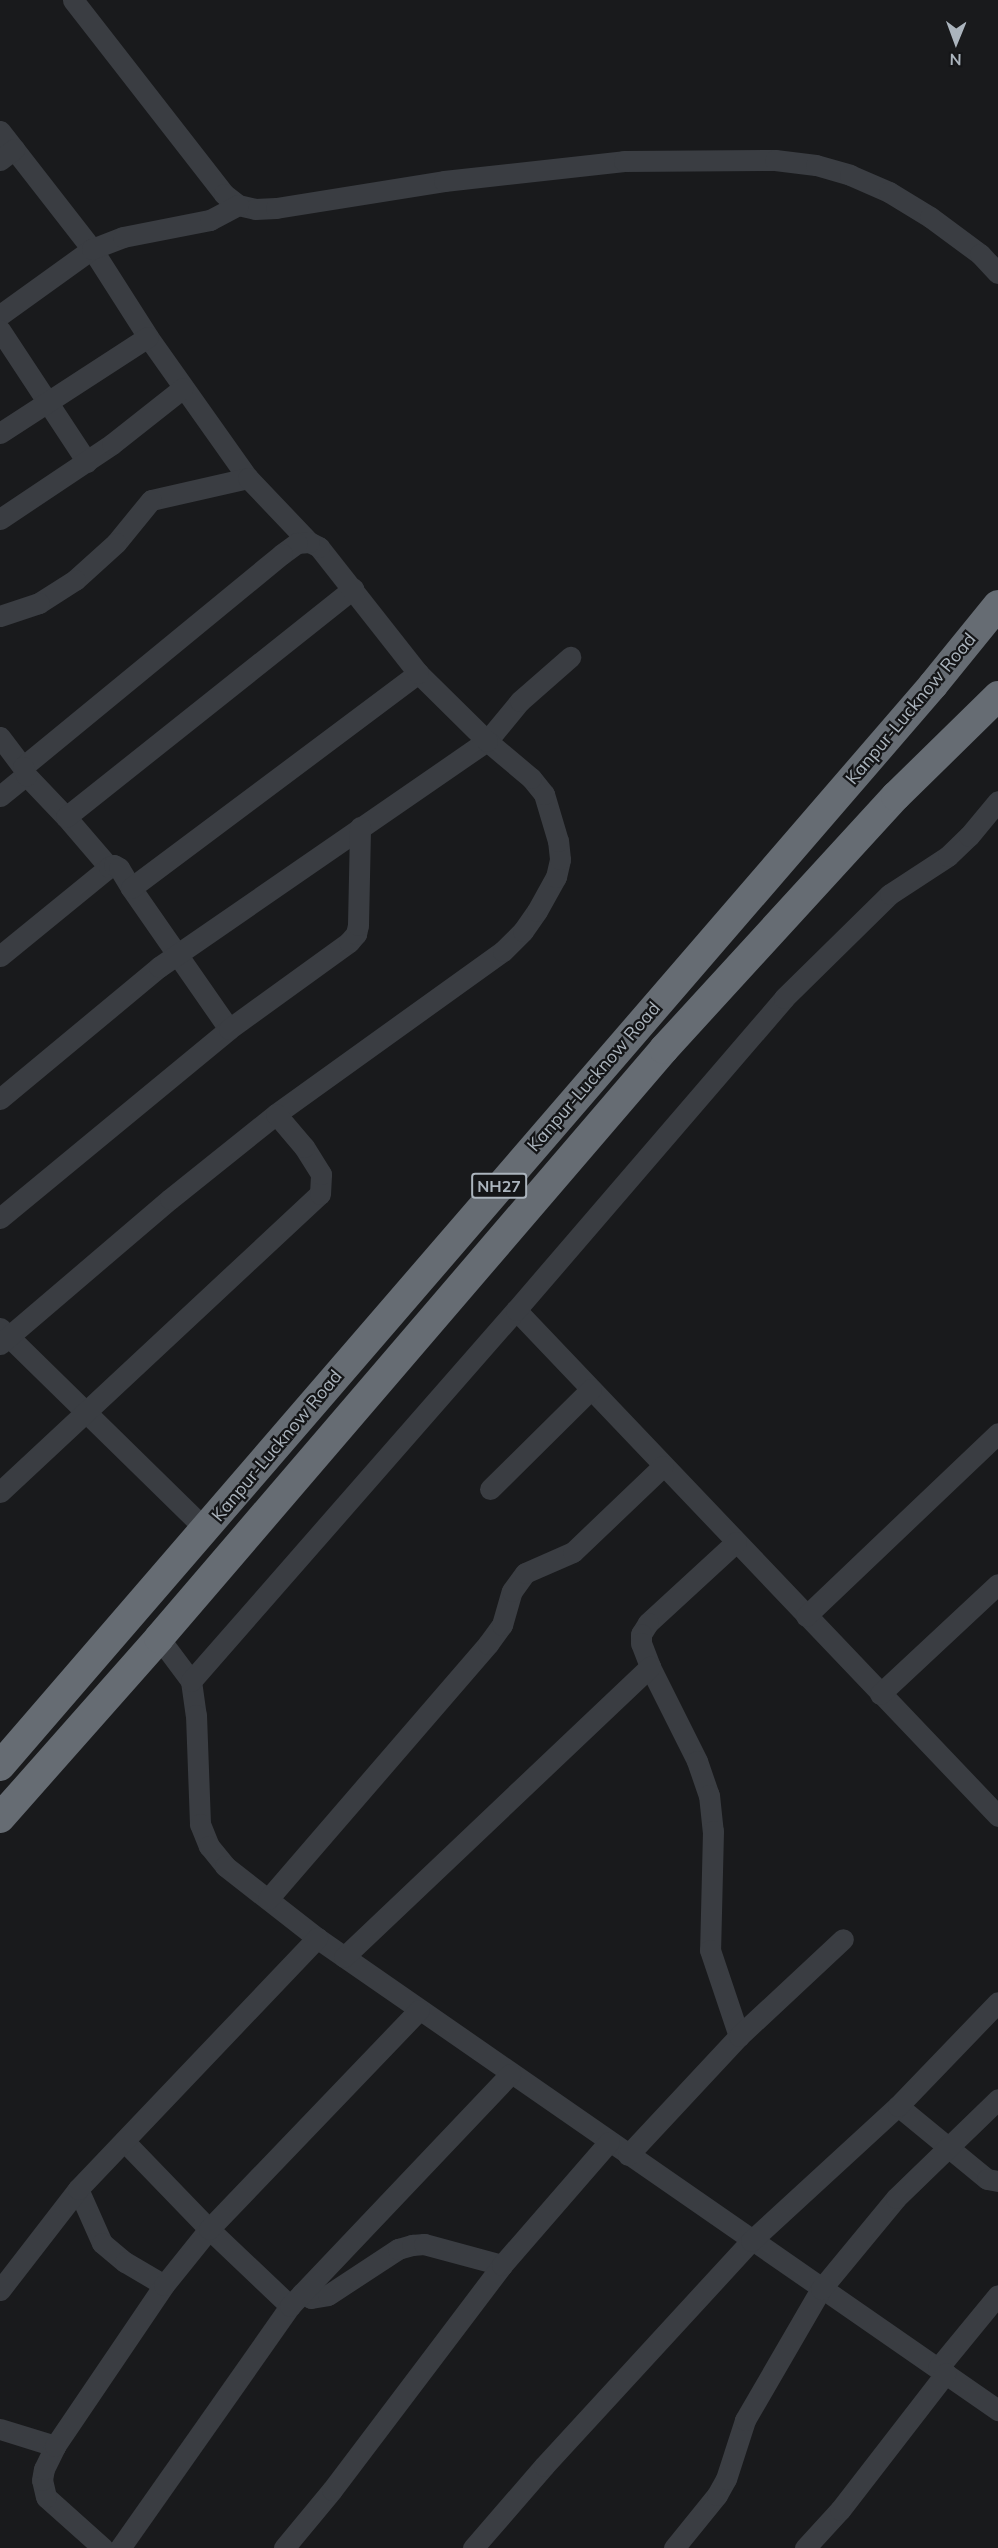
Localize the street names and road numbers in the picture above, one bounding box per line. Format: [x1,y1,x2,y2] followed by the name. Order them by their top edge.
[841,629,981,789] street label: Kanpur-Lucknow Road
[523,998,665,1156] street label: Kanpur-Lucknow Road
[470,1173,528,1199] road number: NH27
[207,1366,347,1526] street label: Kanpur-Lucknow Road

